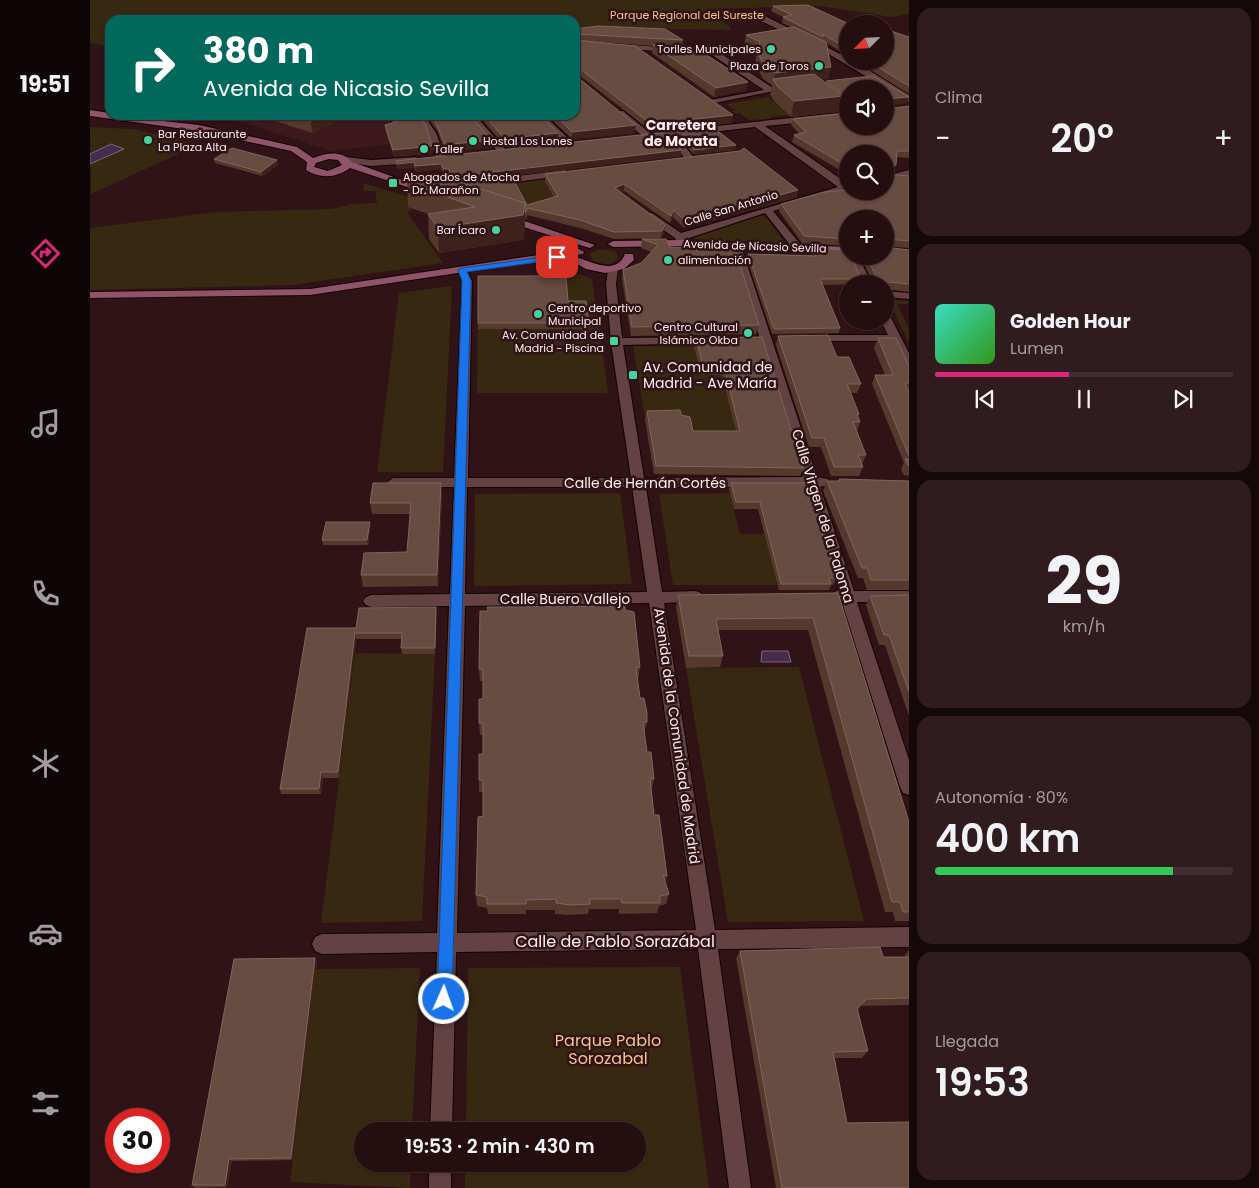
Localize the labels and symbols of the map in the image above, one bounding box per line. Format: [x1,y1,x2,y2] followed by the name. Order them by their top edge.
[610,7,764,23] park label: Parque Regional del Sureste
[839,15,894,70] north arrow
[657,41,761,57] place label: Toriles Municipales
[765,43,777,55] marker: Toriles Municipales
[730,58,809,74] place label: Plaza de Toros
[813,60,825,72] marker: Plaza de Toros
[644,115,718,151] district label: Carretera de Morata
[158,126,247,155] place label: Bar Restaurante La Plaza Alta
[483,133,573,149] place label: Hostal Los Lones
[142,134,154,146] marker: Bar Restaurante La Plaza Alta
[467,135,479,147] marker: Hostal Los Lones
[434,141,464,157] place label: Taller
[418,143,430,155] marker: Taller
[403,169,520,198] place label: Abogados de Atocha - Dr. Marañon
[387,177,399,189] marker: Abogados de Atocha - Dr. Marañon
[682,186,780,230] street label: Calle San Antonio
[437,222,486,238] place label: Bar Ícaro
[490,224,502,236] marker: Bar Ícaro
[536,236,578,278] pin
[683,236,827,256] street label: Avenida de Nicasio Sevilla
[678,252,751,268] place label: alimentación
[662,254,674,266] marker: alimentación
[548,300,641,329] place label: Centro deportivo Municipal
[532,308,544,320] marker: Centro deportivo Municipal
[654,319,738,348] place label: Centro Cultural Islámico Okba
[502,327,604,356] place label: Av. Comunidad de Madrid - Piscina
[742,327,754,339] marker: Centro Cultural Islámico Okba
[608,335,620,347] marker: Av. Comunidad de Madrid - Piscina
[643,357,777,393] place label: Av. Comunidad de Madrid - Ave María
[627,369,639,381] marker: Av. Comunidad de Madrid - Ave María
[787,427,859,605] street label: Calle Virgen de la Paloma
[564,473,726,493] street label: Calle de Hernán Cortés
[500,589,630,609] street label: Calle Buero Vallejo
[649,607,705,865] street label: Avenida de la Comunidad de Madrid
[515,930,715,953] street label: Calle de Pablo Sorazábal
[417,972,469,1024] position arrow
[555,1029,661,1070] park label: Parque Pablo Sorozabal
[105,1108,170,1173] speed limit sign: 30

